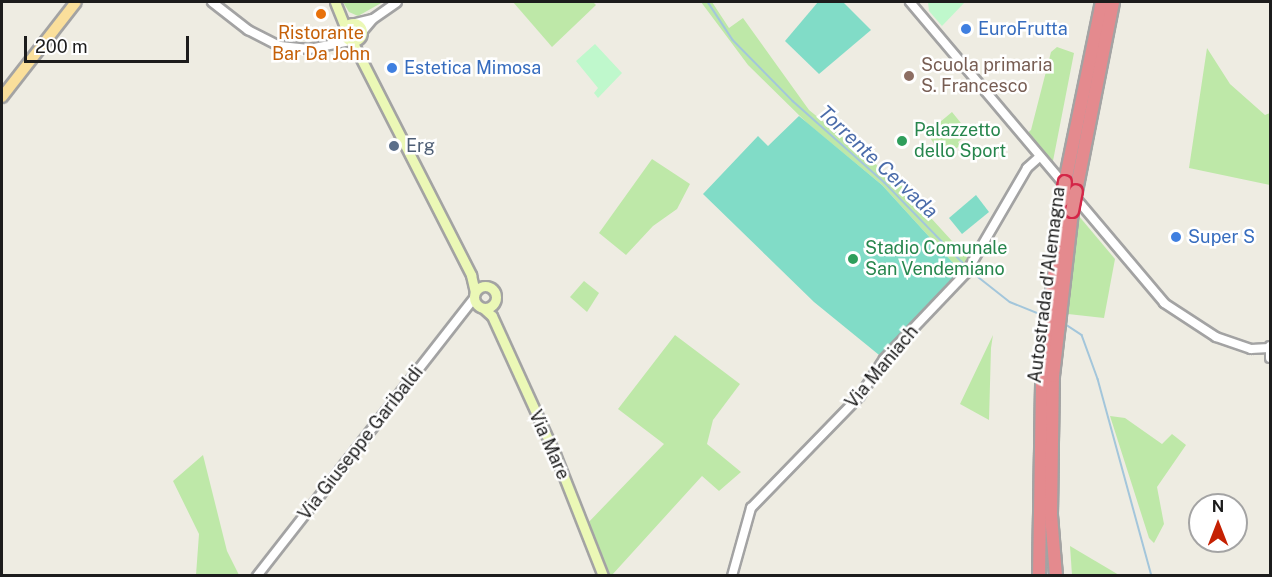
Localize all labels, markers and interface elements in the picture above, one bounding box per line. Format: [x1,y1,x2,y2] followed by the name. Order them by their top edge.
[314,7,328,21] marker: Ristorante Bar Da John
[978,18,1068,40] place label: EuroFrutta
[959,22,973,36] marker: EuroFrutta
[272,23,370,66] place label: Ristorante Bar Da John
[27,24,192,62] scale bar
[35,36,88,57] text: 200 m
[921,55,1052,98] place label: Scuola primaria S. Francesco
[404,57,541,79] place label: Estetica Mimosa
[385,61,399,75] marker: Estetica Mimosa
[902,69,916,83] marker: Scuola primaria S. Francesco
[813,101,943,223] water label: Torrente Cervada
[914,120,1006,162] place label: Palazzetto dello Sport
[895,134,909,148] marker: Palazzetto dello Sport
[406,135,435,157] place label: Erg
[387,139,401,153] marker: Erg
[1024,186,1070,384] street label: Autostrada d'Alemagna
[1188,226,1255,248] place label: Super S
[1169,230,1183,244] marker: Super S
[865,238,1008,280] place label: Stadio Comunale San Vendemiano
[846,252,860,266] marker: Stadio Comunale San Vendemiano
[841,321,923,413] street label: Via Maniach
[294,362,428,524] street label: Via Giuseppe Garibaldi
[524,407,574,483] street label: Via Mare
[1188,493,1248,553] north arrow
[1212,497,1224,516] text: N

